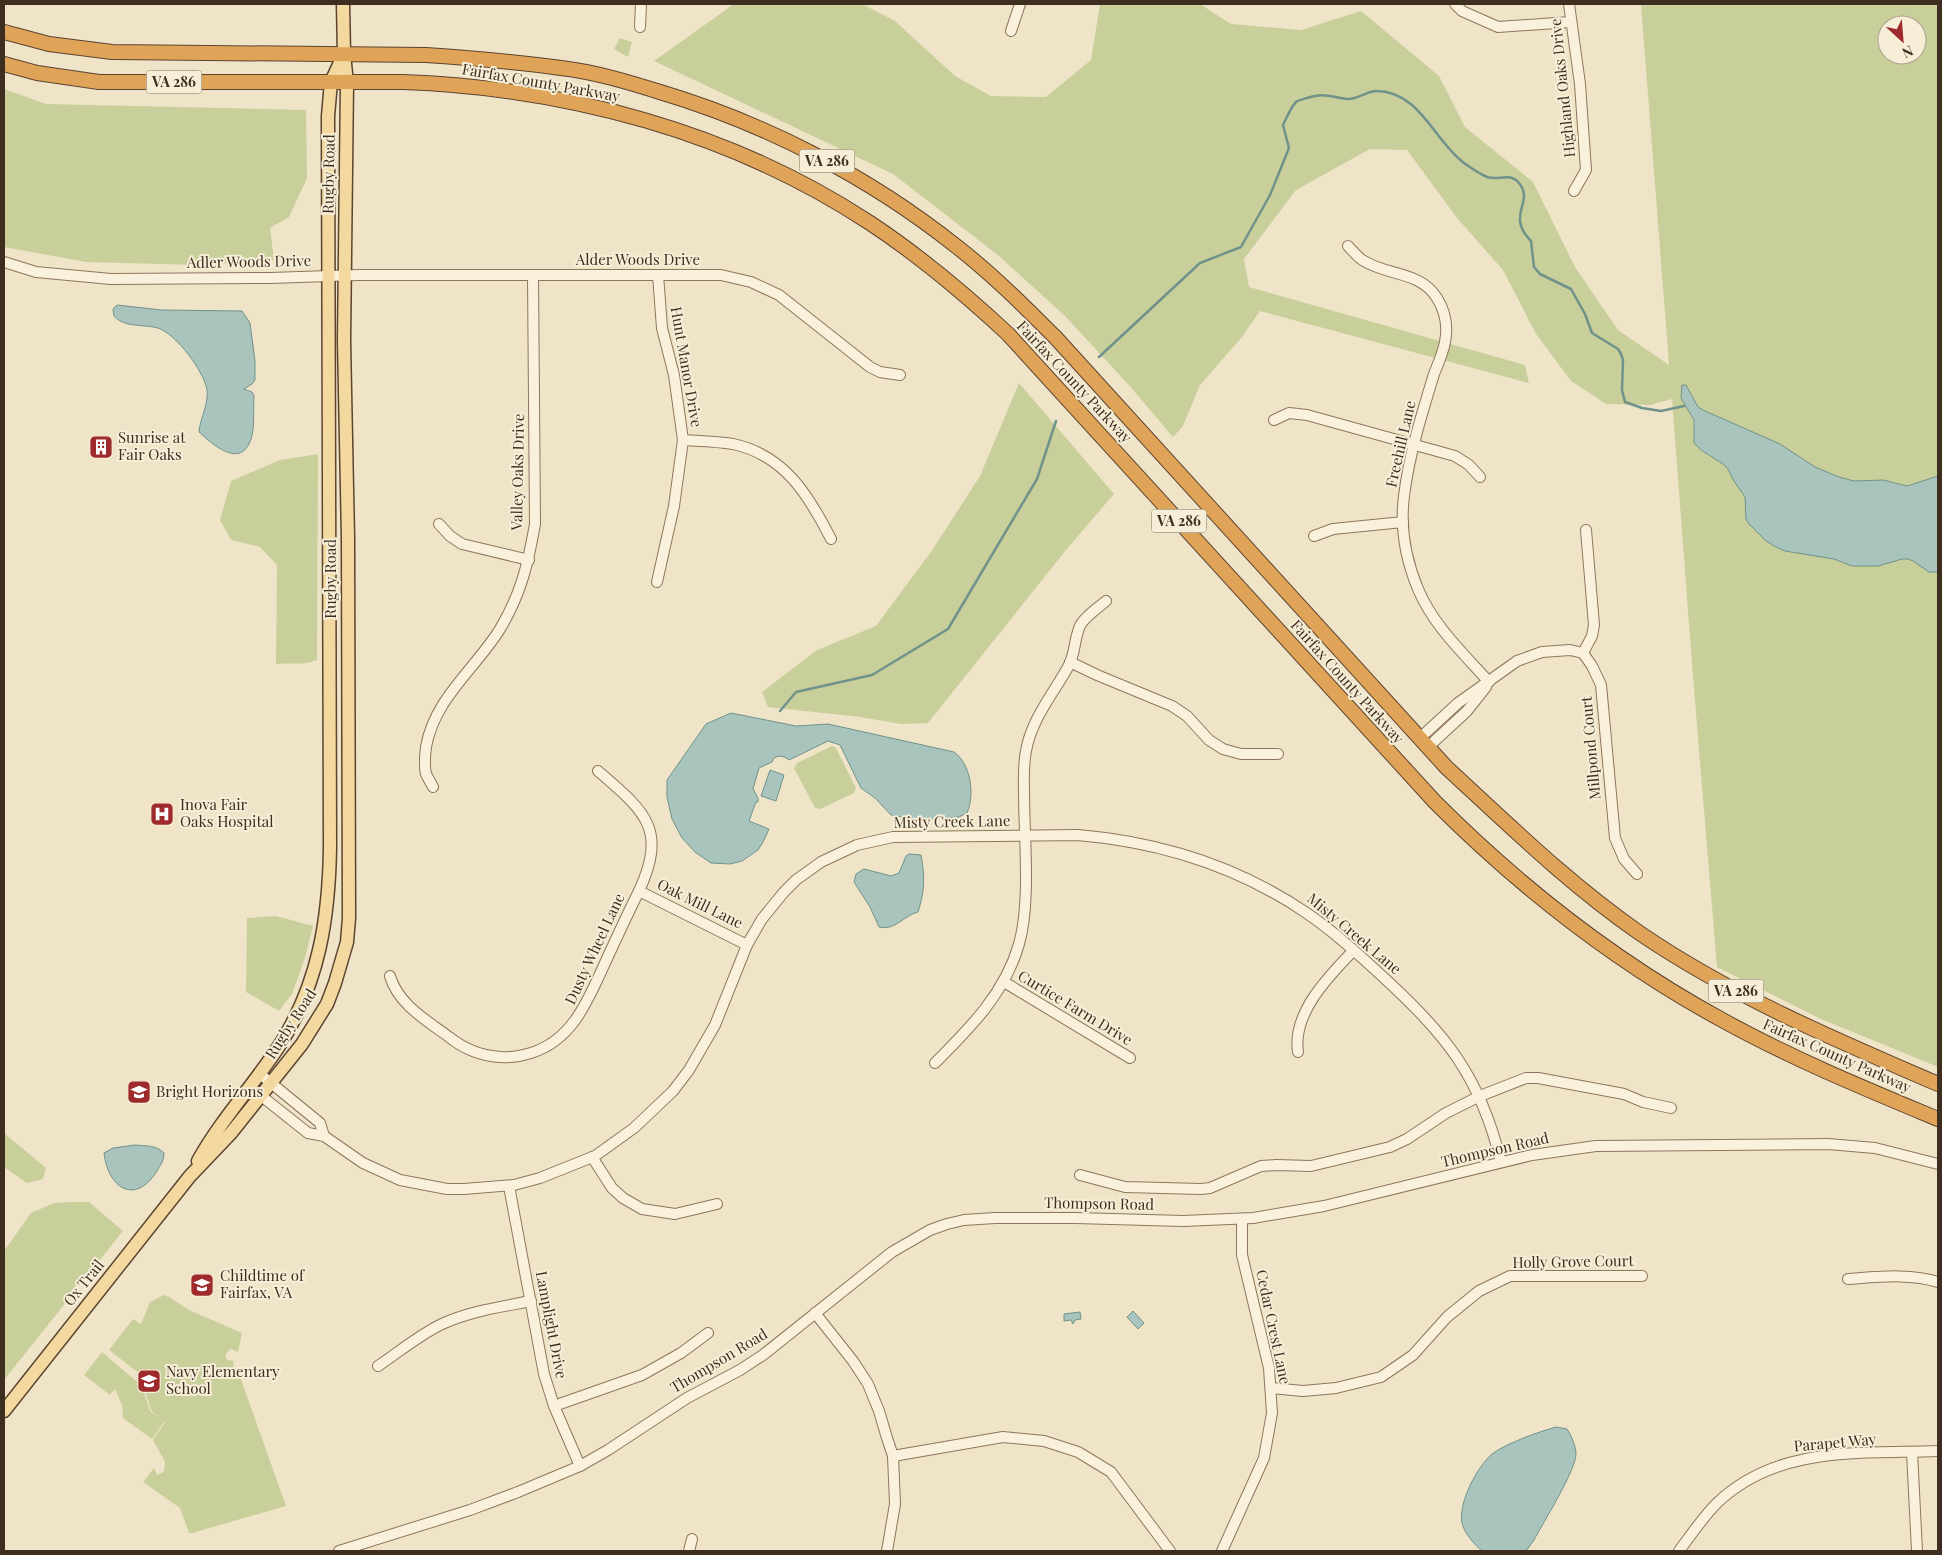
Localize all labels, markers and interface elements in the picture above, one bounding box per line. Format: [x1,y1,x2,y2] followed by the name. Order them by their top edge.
[1877,15,1927,65] north arrow
[1545,18,1579,159] street label: Highland Oaks Drive
[1899,41,1917,63] text: N
[461,58,622,106] street label: Fairfax County Parkway
[146,70,202,94] road number: VA 286
[317,134,339,214] street label: Rugby Road
[800,150,854,172] road number: VA 286
[575,249,700,269] street label: Alder Woods Drive
[186,250,311,272] street label: Adler Woods Drive
[667,305,707,429] street label: Hunt Manor Drive
[1013,316,1137,447] street label: Fairfax County Parkway
[1380,398,1420,489] street label: Freehill Lane
[506,413,528,532] street label: Valley Oaks Drive
[118,427,186,464] place label: Sunrise at Fair Oaks
[88,434,114,460] building icon: Sunrise at Fair Oaks
[1152,510,1206,532] road number: VA 286
[320,539,340,619] street label: Rugby Road
[1287,615,1409,748] street label: Fairfax County Parkway
[1575,695,1604,801] street label: Millpond Court
[180,794,273,831] place label: Inova Fair Oaks Hospital
[149,801,175,827] hospital icon: Inova Fair Oaks Hospital
[893,810,1011,832] street label: Misty Creek Lane
[654,874,747,932] street label: Oak Mill Lane
[1303,888,1406,978] street label: Misty Creek Lane
[560,890,629,1007] street label: Dusty Wheel Lane
[1015,965,1136,1049] street label: Curtice Farm Drive
[1708,979,1764,1002] road number: VA 286
[260,984,320,1062] street label: Rugby Road
[1760,1013,1915,1097] street label: Fairfax County Parkway
[126,1079,152,1105] school or university icon: Bright Horizons
[156,1081,263,1101] place label: Bright Horizons
[1439,1127,1551,1171] street label: Thompson Road
[1044,1192,1154,1214] street label: Thompson Road
[1512,1250,1635,1272] street label: Holly Grove Court
[58,1255,108,1310] street label: Ox Trail
[220,1265,305,1302] place label: Childtime of Fairfax, VA
[1252,1268,1296,1386] street label: Cedar Crest Lane
[532,1269,572,1380] street label: Lamplight Drive
[189,1272,215,1298] school or university icon: Childtime of Fairfax, VA
[666,1323,771,1397] street label: Thompson Road
[166,1361,280,1398] place label: Navy Elementary School
[136,1368,162,1394] school or university icon: Navy Elementary School
[1793,1428,1877,1456] street label: Parapet Way

